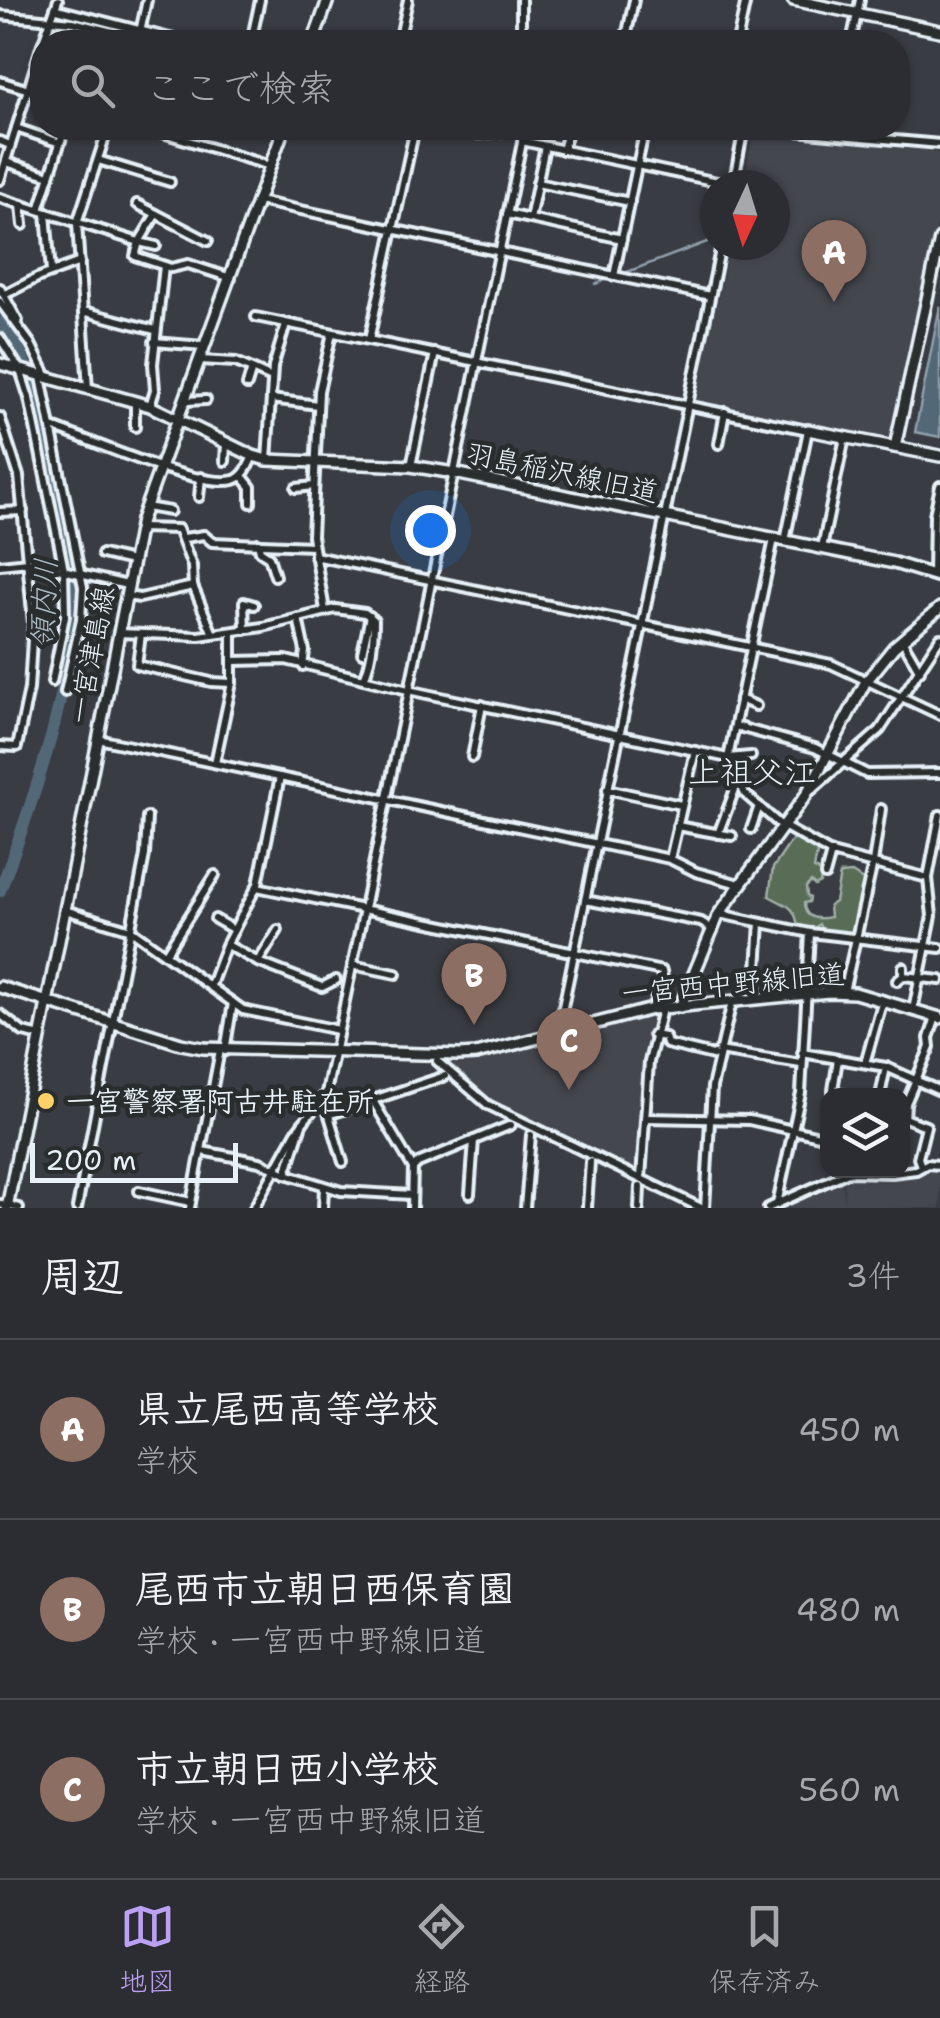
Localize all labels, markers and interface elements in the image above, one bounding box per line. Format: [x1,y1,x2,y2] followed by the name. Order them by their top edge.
[30,30,910,140] search box
[65,58,120,113] icon: search
[145,62,335,113] text: ここで検索
[700,170,790,260] north arrow
[802,220,866,302] pin: A
[462,433,662,511] street label: 羽島稲沢線旧道
[405,505,456,556] your location
[21,557,66,649] water label: 領内川
[59,583,123,727] street label: 一宮津島線
[688,750,816,793] district label: 上祖父江
[442,942,506,1025] pin: B
[620,954,846,1012] street label: 一宮西中野線旧道
[536,1008,602,1090] pin: C
[66,1082,374,1120] place label: 一宮警察署阿古井駐在所
[820,1088,910,1178] map controls
[820,1088,910,1178] button: layers
[35,1090,57,1112] marker: 一宮警察署阿古井駐在所
[30,1138,238,1182] scale bar
[45,1141,136,1179] text: 200 m
[40,1248,124,1304] text: 周辺
[846,1254,900,1297] text: 3件
[135,1383,439,1434] text: 県立尾西高等学校
[60,1408,85,1451] text: A
[798,1408,900,1451] text: 450 m
[135,1438,199,1481] text: 学校
[135,1563,515,1614] text: 尾西市立朝日西保育園
[63,1588,82,1631] text: B
[796,1588,900,1631] text: 480 m
[135,1618,486,1661] text: 学校 · 一宮西中野線旧道
[135,1743,439,1794] text: 市立朝日西小学校
[63,1768,82,1811] text: C
[798,1768,900,1811] text: 560 m
[135,1798,486,1841] text: 学校 · 一宮西中野線旧道
[119,1899,175,2000] tab: 地図
[414,1899,470,2000] tab: 経路
[709,1899,821,2000] tab: 保存済み

